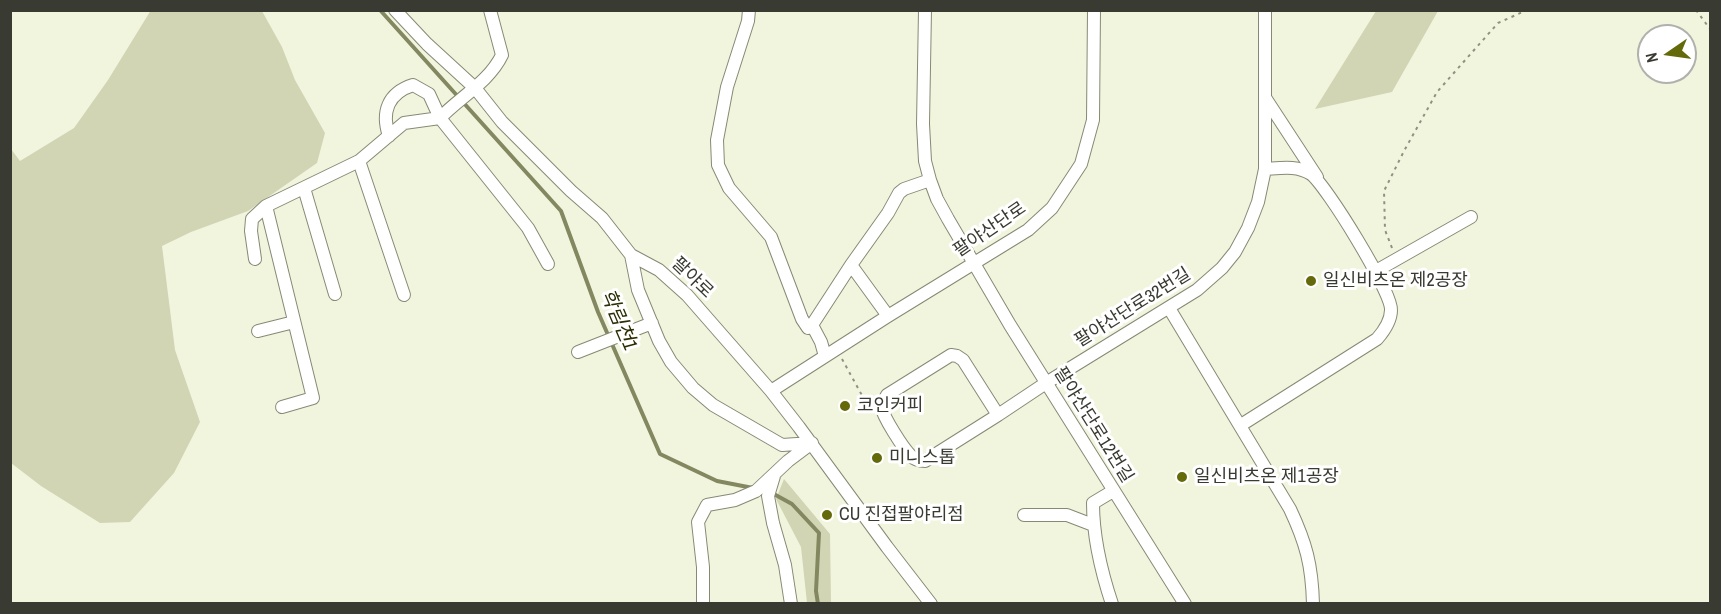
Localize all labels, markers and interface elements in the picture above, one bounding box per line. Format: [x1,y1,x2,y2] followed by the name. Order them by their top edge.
[1637,24,1697,84] north arrow
[1640,51,1663,65] text: N
[950,198,1030,262] street label: 팔야산단로
[667,253,717,303] street label: 팔야로
[1071,264,1195,352] street label: 팔야산단로32번길
[1323,270,1468,292] place label: 일신비츠온 제2공장
[1304,274,1318,288] marker: 일신비츠온 제2공장
[594,286,642,354] water label: 학림천1
[1049,363,1137,487] street label: 팔야산단로12번길
[857,395,923,417] place label: 코인커피
[838,399,852,413] marker: 코인커피
[889,447,955,469] place label: 미니스톱
[870,451,884,465] marker: 미니스톱
[1194,466,1339,488] place label: 일신비츠온 제1공장
[1175,470,1189,484] marker: 일신비츠온 제1공장
[839,504,964,526] place label: CU 진접팔야리점
[820,508,834,522] marker: CU 진접팔야리점

